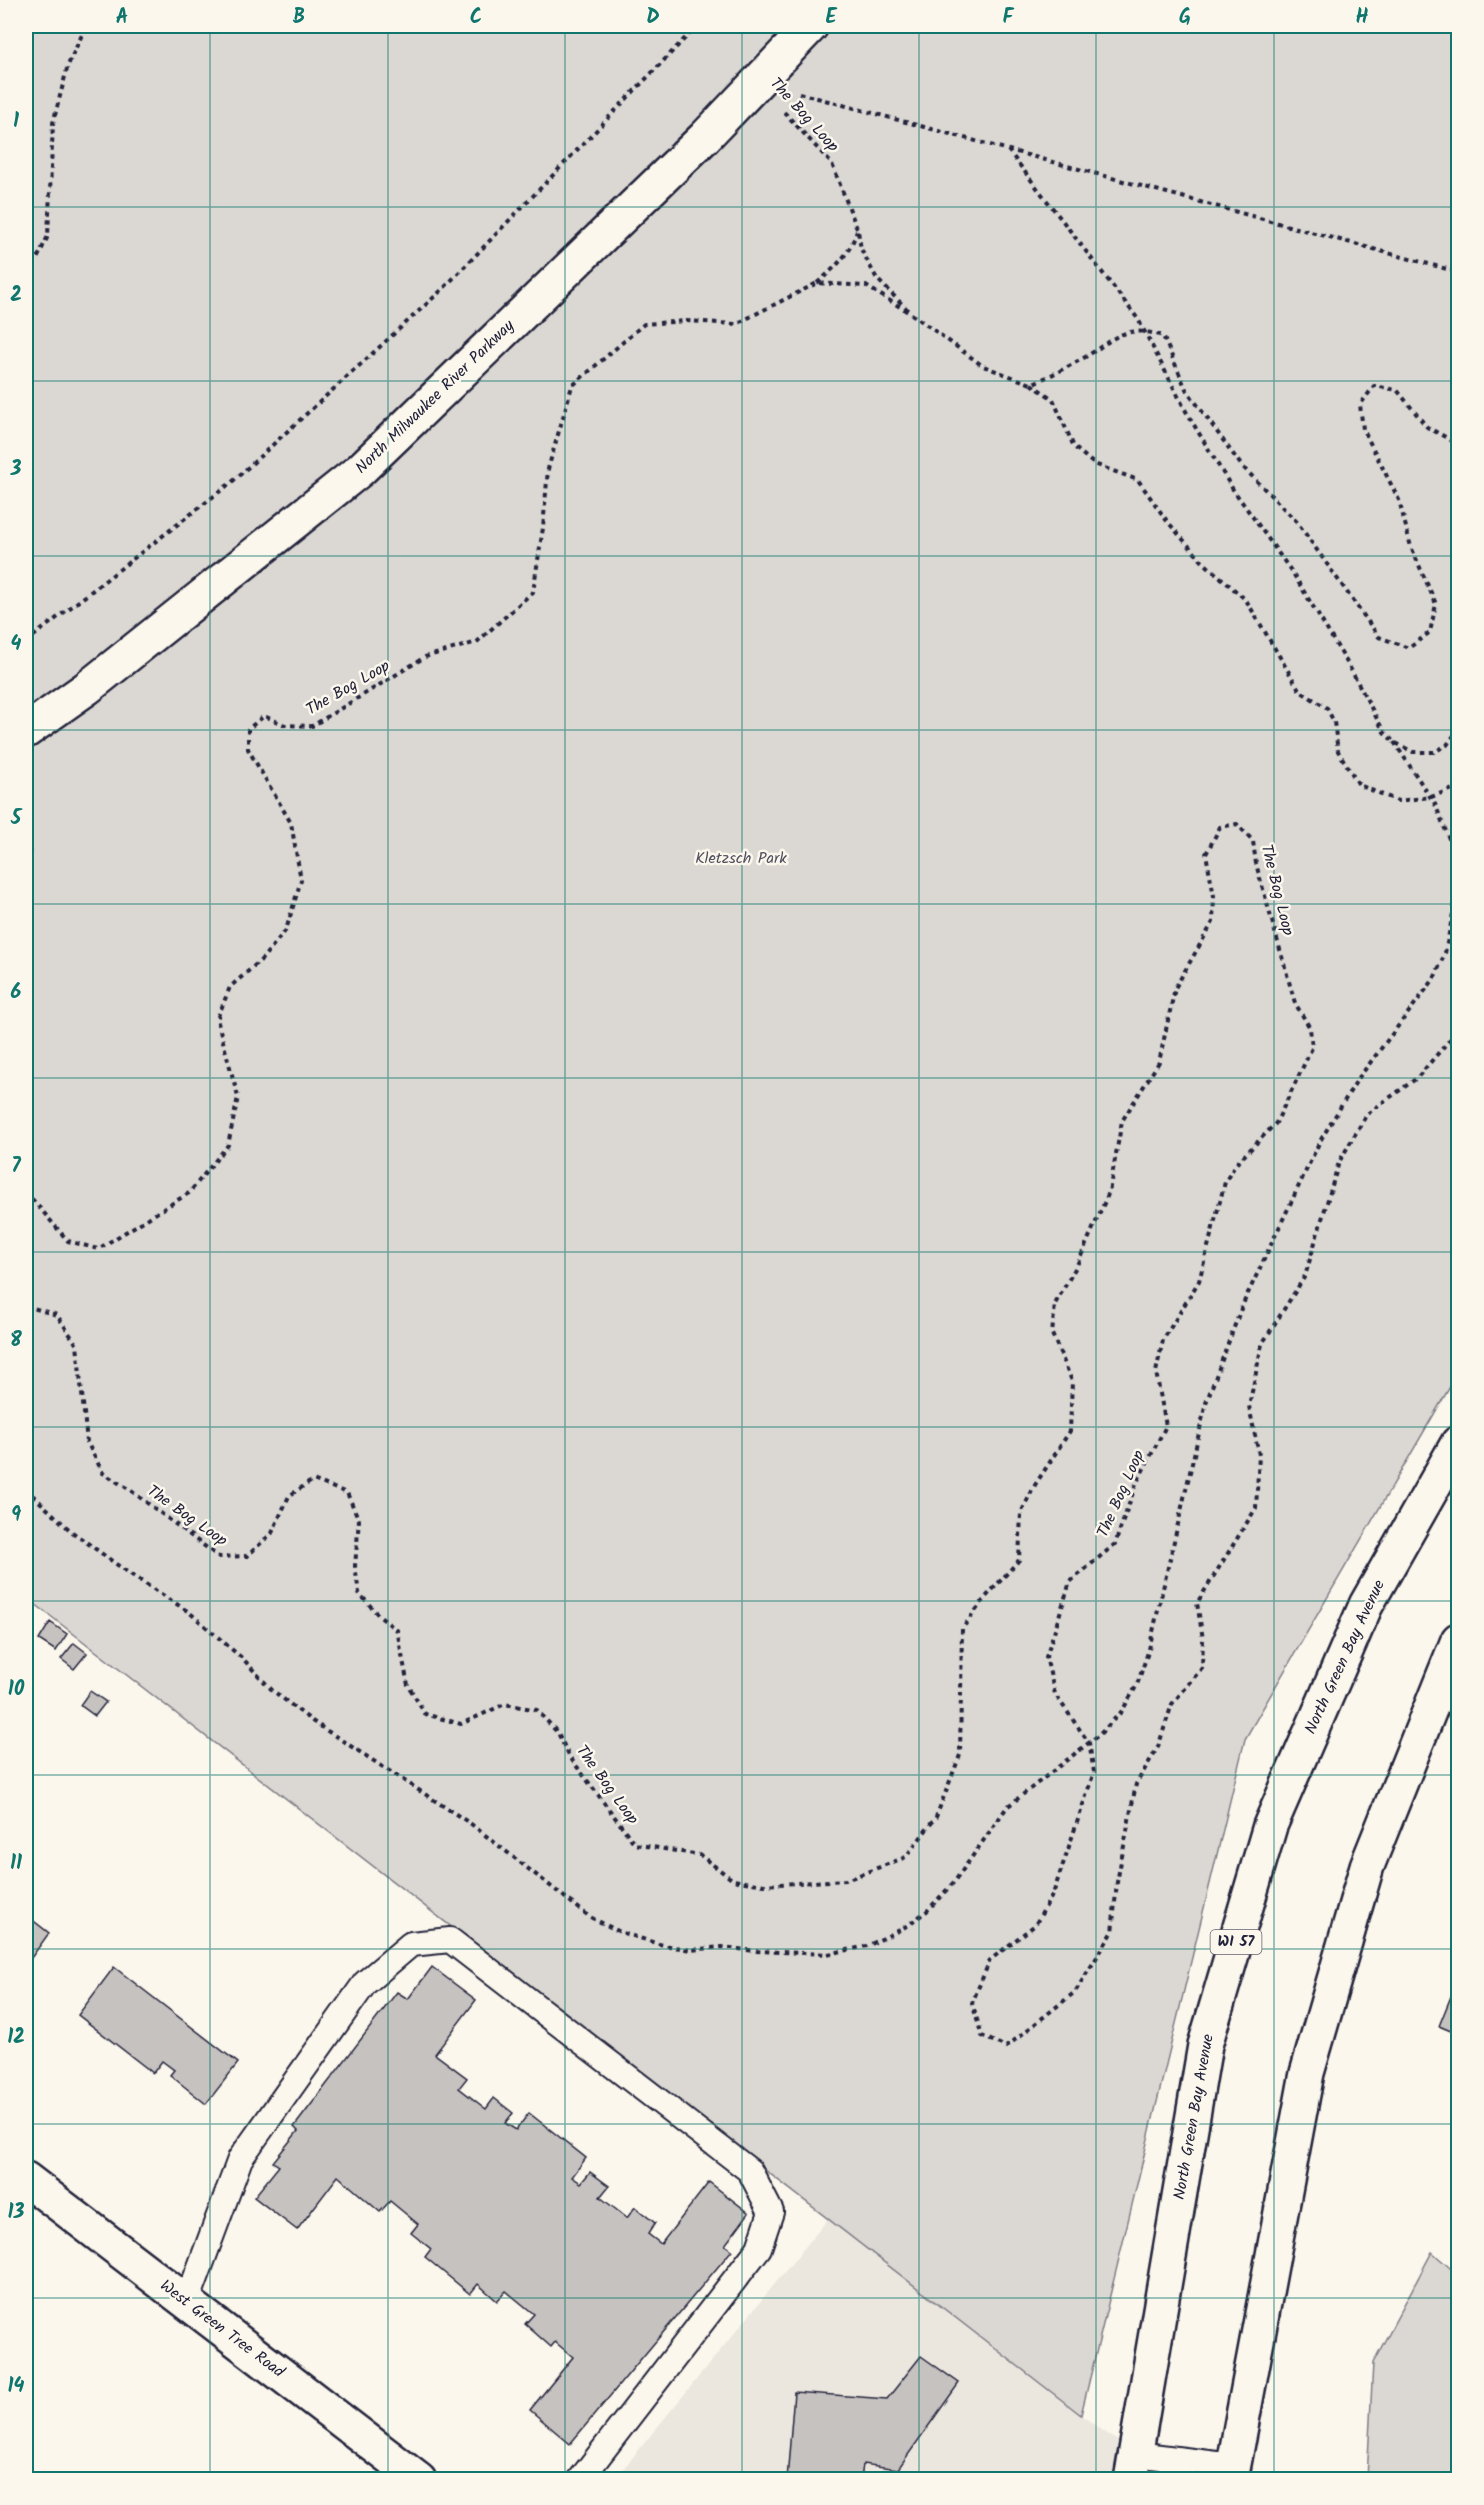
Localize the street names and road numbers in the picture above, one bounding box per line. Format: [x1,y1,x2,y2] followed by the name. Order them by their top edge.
[764,72,845,158] street label: The Bog Loop
[350,314,521,480] street label: North Milwaukee River Parkway
[301,654,395,722] street label: The Bog Loop
[1254,842,1300,939] street label: The Bog Loop
[1091,1446,1151,1542] street label: The Bog Loop
[142,1479,233,1553] street label: The Bog Loop
[1298,1576,1392,1738] street label: North Green Bay Avenue
[570,1740,645,1830] street label: The Bog Loop
[1210,1930,1262,1954] road number: WI 57
[1167,2032,1221,2202] street label: North Green Bay Avenue
[154,2274,290,2385] street label: West Green Tree Road

